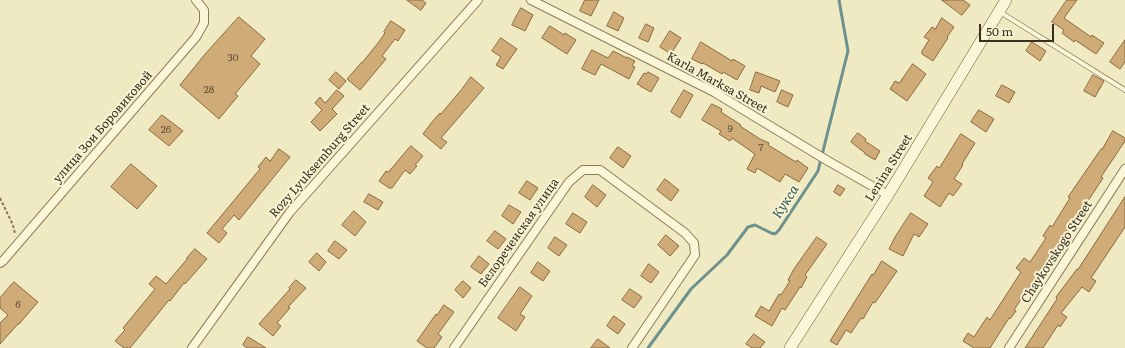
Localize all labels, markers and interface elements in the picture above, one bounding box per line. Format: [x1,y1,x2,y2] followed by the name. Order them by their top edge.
[981,16,1056,42] scale bar
[986,22,1013,40] text: 50 m
[664,49,770,117] street label: Karla Marksa Street
[227,52,239,64] house number: 30
[50,68,156,186] street label: улица Зои Боровиковой
[204,84,214,96] house number: 28
[267,101,373,221] street label: Rozy Lyuksemburg Street
[727,123,733,135] house number: 9
[161,124,171,136] house number: 26
[863,132,915,204] street label: Lenina Street
[758,142,764,154] house number: 7
[476,176,562,290] street label: Белореченская улица
[769,182,803,222] water label: Кукса
[1018,198,1096,306] street label: Chaykovskogo Street
[15,299,21,311] house number: 6

